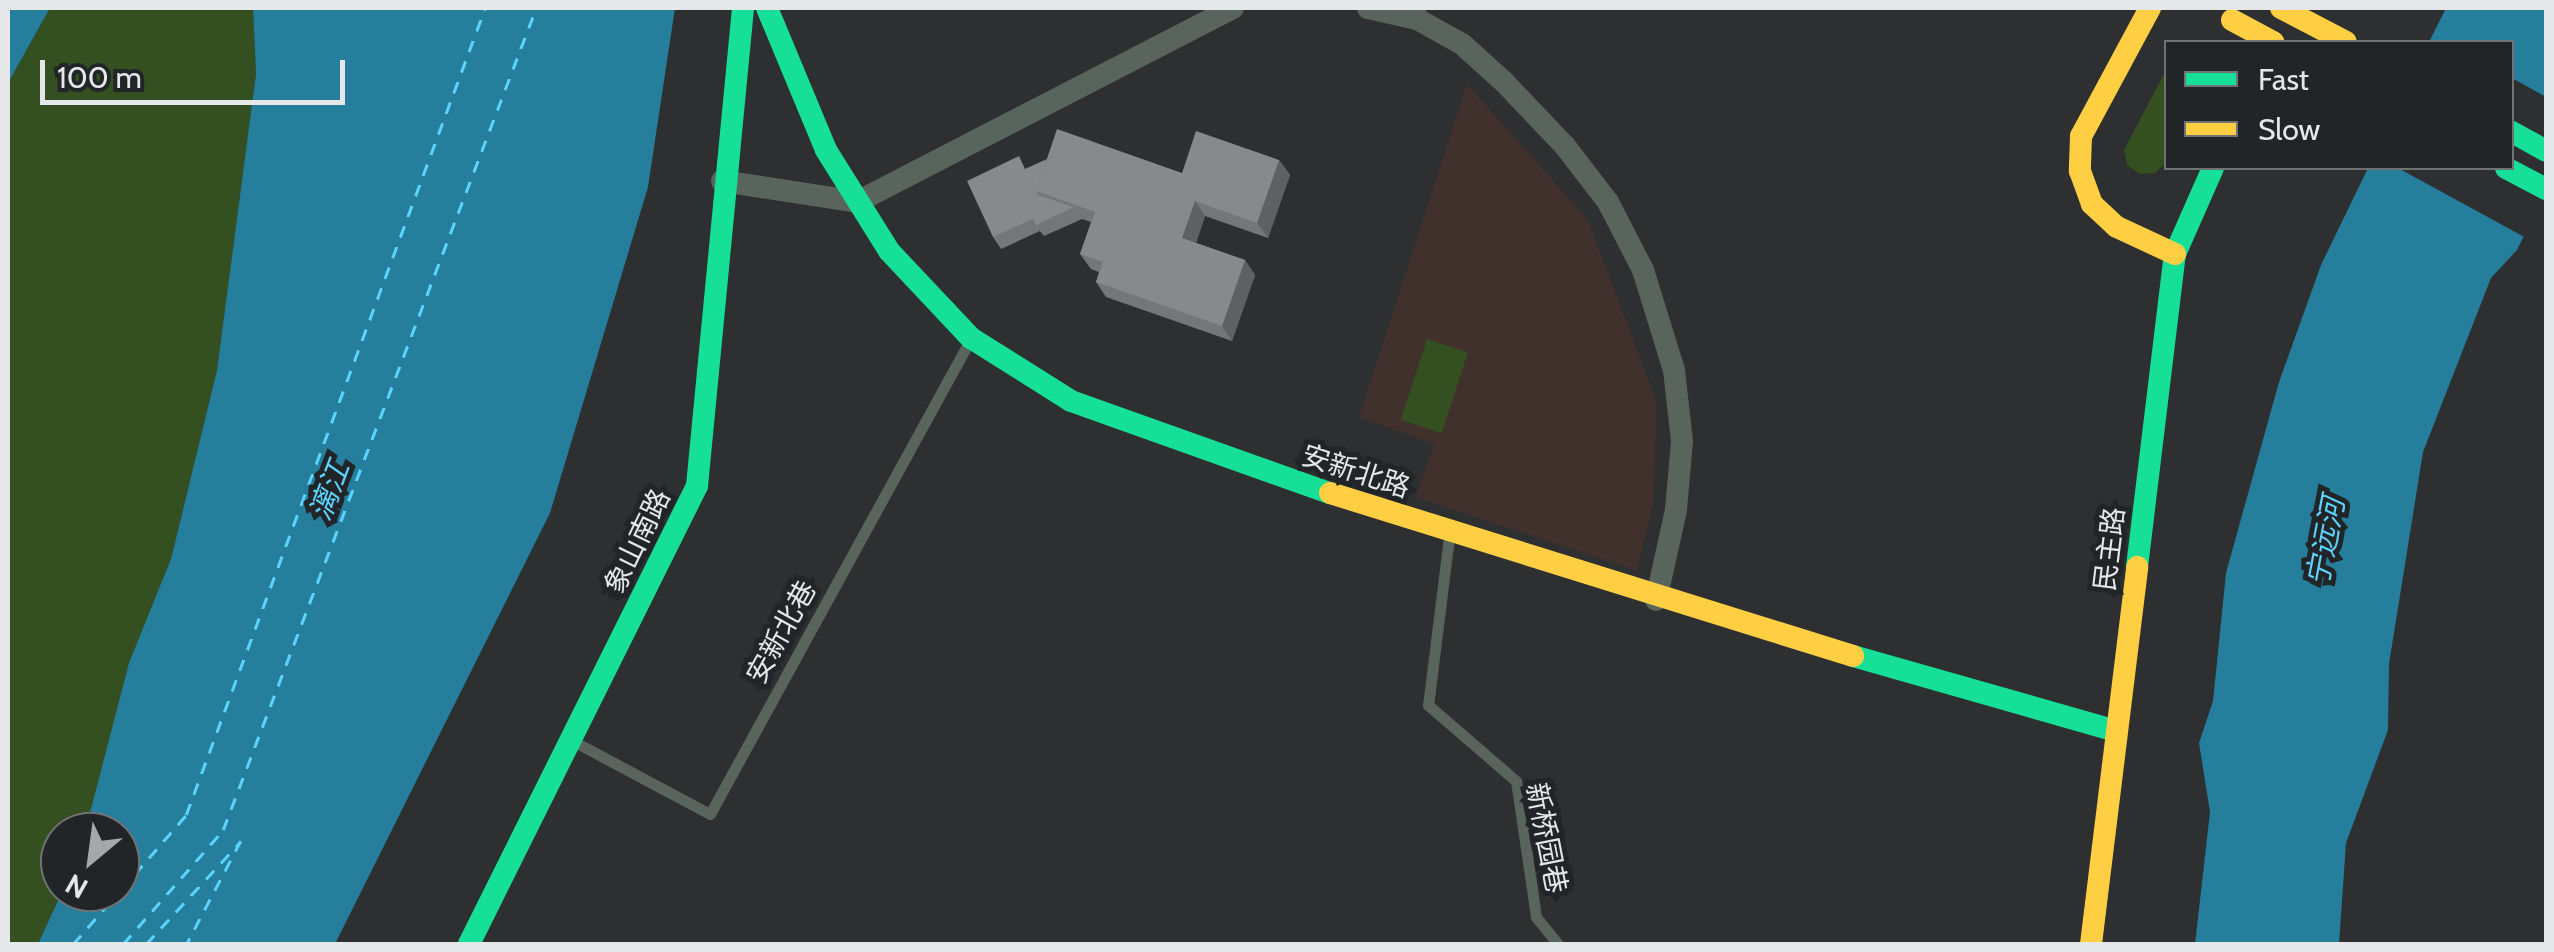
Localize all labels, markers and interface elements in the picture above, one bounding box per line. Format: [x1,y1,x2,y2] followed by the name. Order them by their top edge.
[45,40,350,102] scale bar
[2164,40,2514,170] legend
[57,59,142,96] text: 100 m
[2258,61,2309,98] text: Fast
[2258,111,2320,148] text: Slow
[1298,438,1414,504] street label: 安新北路
[302,457,358,525] water label: 漓江
[597,483,677,599] street label: 象山南路
[2300,494,2352,590] water label: 宁远河
[2087,505,2131,593] street label: 民主路
[739,575,823,689] street label: 安新北巷
[1520,780,1574,896] street label: 新桥园巷
[40,812,140,912] north arrow
[60,867,93,906] text: N

